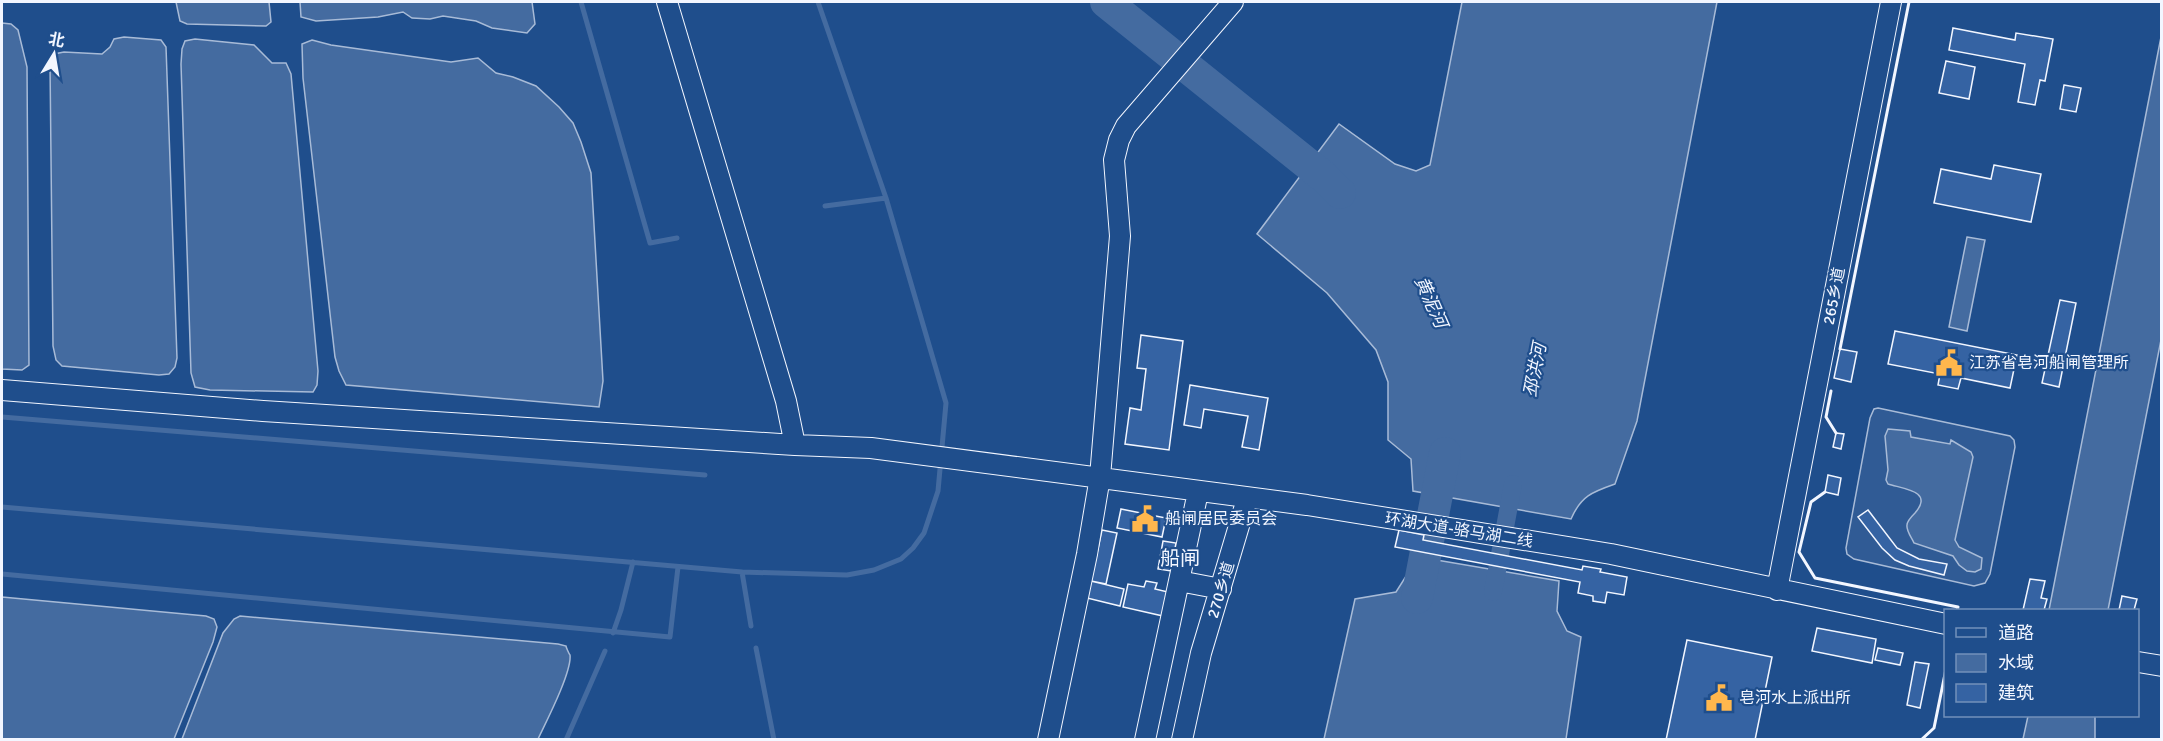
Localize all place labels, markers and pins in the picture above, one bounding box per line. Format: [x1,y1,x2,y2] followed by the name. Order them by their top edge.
[1934,348,1964,378] public building icon: 江苏省皂河船闸管理所
[1969,353,2129,373] place label: 江苏省皂河船闸管理所
[1130,504,1160,534] public building icon: 船闸居民委员会
[1165,509,1277,529] place label: 船闸居民委员会
[1704,683,1734,713] public building icon: 皂河水上派出所
[1739,688,1851,708] place label: 皂河水上派出所

